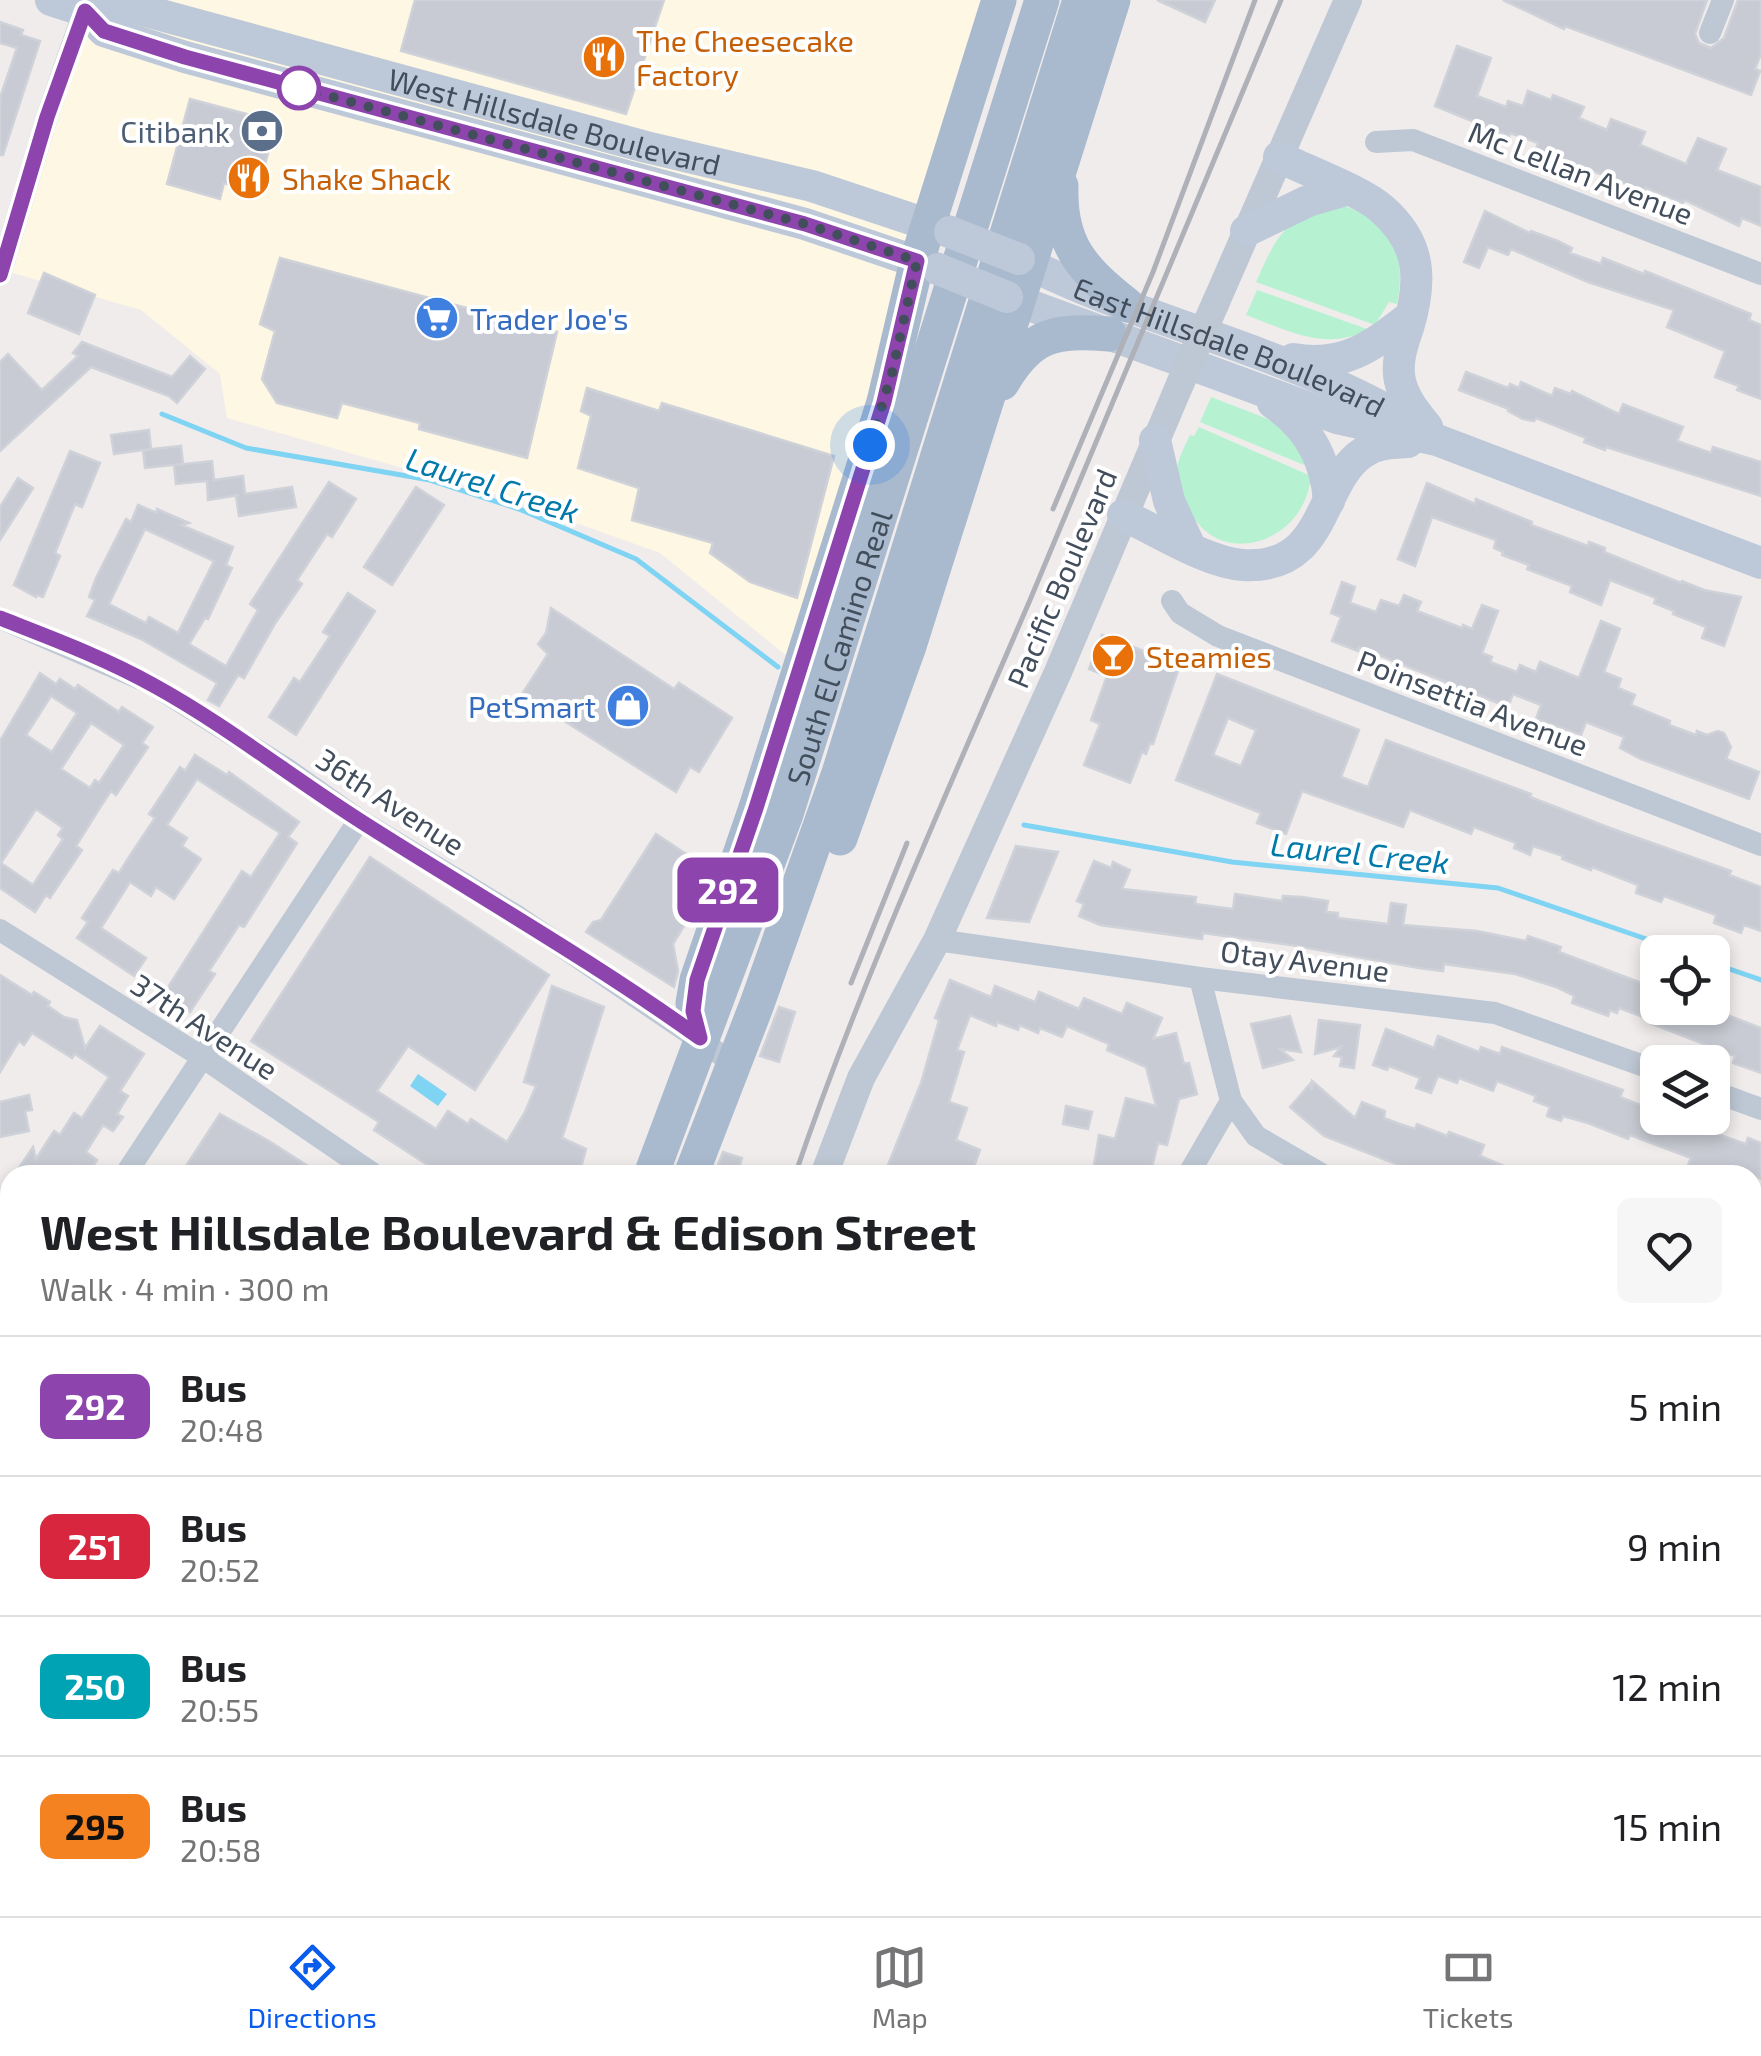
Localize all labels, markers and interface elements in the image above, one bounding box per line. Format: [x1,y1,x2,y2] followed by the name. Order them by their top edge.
[636,22,854,92] place label: The Cheesecake Factory
[581,34,627,80] restaurant icon: The Cheesecake Factory
[385,60,724,182] street label: West Hillsdale Boulevard
[278,67,320,109] unlabelled marker
[239,108,285,154] bank icon: Citibank
[120,113,230,149] place label: Citibank
[1464,113,1698,231] street label: Mc Lellan Avenue
[226,155,272,201] restaurant icon: Shake Shack
[282,160,451,196] place label: Shake Shack
[1068,269,1392,424] street label: East Hillsdale Boulevard
[414,295,460,341] supermarket icon: Trader Joe's
[470,300,629,336] place label: Trader Joe's
[845,420,895,470] your location
[402,438,584,530] water label: Laurel Creek
[999,463,1123,693] street label: Pacific Boulevard
[778,505,899,790] street label: South El Camino Real
[1090,633,1136,679] bar icon: Steamies
[1146,638,1272,674] place label: Steamies
[1353,641,1593,763] street label: Poinsettia Avenue
[605,683,651,729] shop icon: PetSmart
[468,688,596,724] place label: PetSmart
[310,740,472,862] street label: 36th Avenue
[1269,824,1451,880] water label: Laurel Creek
[670,858,786,922] line badge: 292
[697,869,759,911] text: 292
[1219,932,1391,988] street label: Otay Avenue
[1640,935,1730,1135] map controls
[1640,935,1730,1025] button: locate
[125,965,285,1087] street label: 37th Avenue
[1640,1045,1730,1135] button: layers
[1617,1198,1722,1303] button: heart
[40,1202,976,1260] text: West Hillsdale Boulevard & Edison Street
[40,1269,330,1307] text: Walk · 4 min · 300 m
[180,1364,247,1410] text: Bus
[1628,1383,1722,1429] text: 5 min
[64,1385,126,1427] text: 292
[180,1410,264,1448] text: 20:48
[180,1504,247,1550] text: Bus
[1627,1523,1722,1569] text: 9 min
[68,1525,122,1567] text: 251
[180,1550,260,1588] text: 20:52
[180,1644,247,1690] text: Bus
[1612,1663,1722,1709] text: 12 min
[64,1665,126,1707] text: 250
[180,1690,259,1728] text: 20:55
[180,1784,247,1830] text: Bus
[1613,1803,1722,1849] text: 15 min
[65,1805,125,1847] text: 295
[180,1830,261,1868] text: 20:58
[248,1940,377,2034] tab: Directions
[872,1940,928,2034] tab: Map
[1423,1940,1513,2034] tab: Tickets

